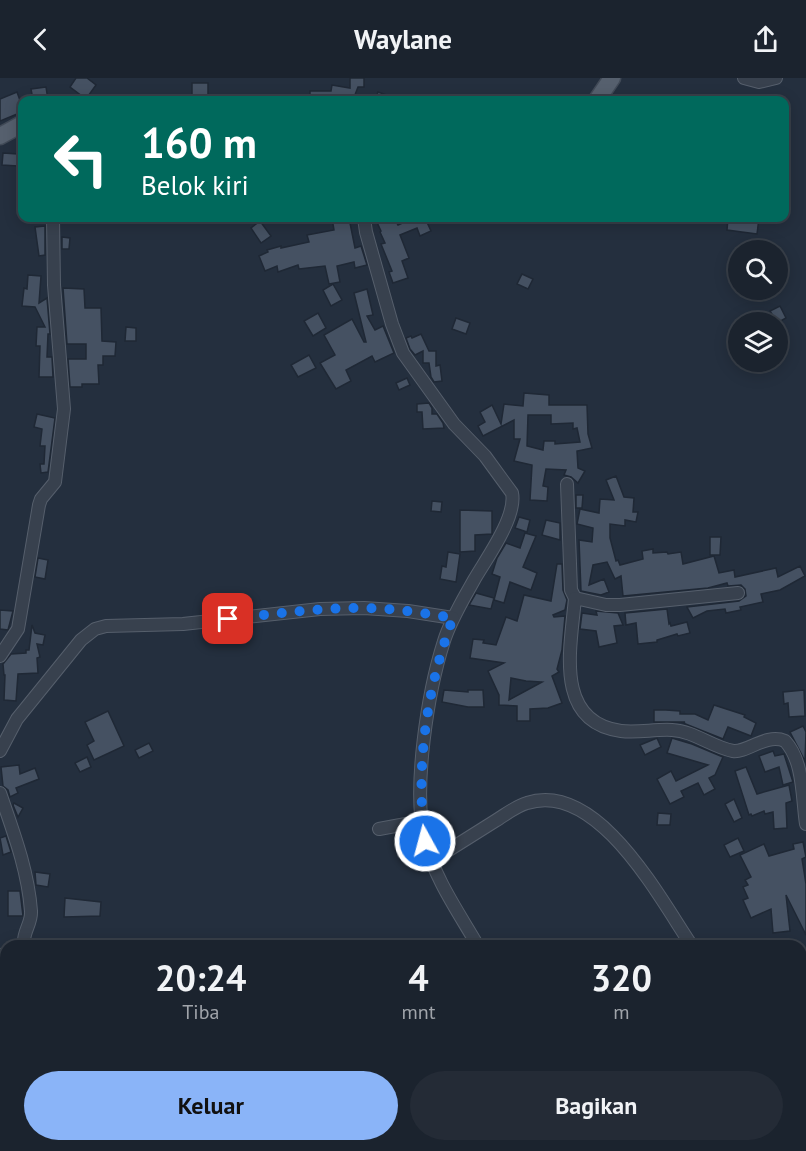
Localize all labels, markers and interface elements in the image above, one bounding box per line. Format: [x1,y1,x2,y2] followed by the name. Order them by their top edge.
[354,22,452,56] text: Waylane
[24,23,57,56] icon: back
[749,23,782,56] icon: share
[141,115,257,170] text: 160 m
[42,120,120,198] icon: left
[141,168,249,202] text: Belok kiri
[728,240,788,372] map controls
[728,240,788,300] button: search
[728,312,788,372] button: layers
[202,593,253,644] pin
[211,602,244,635] icon: arrive
[393,809,457,873] position arrow
[155,954,246,1001] text: 20:24
[408,954,429,1001] text: 4
[591,954,652,1001] text: 320
[182,999,219,1025] text: Tiba
[402,999,436,1025] text: mnt
[613,999,629,1025] text: m
[24,1071,398,1140] button: Keluar
[410,1071,783,1140] button: Bagikan

